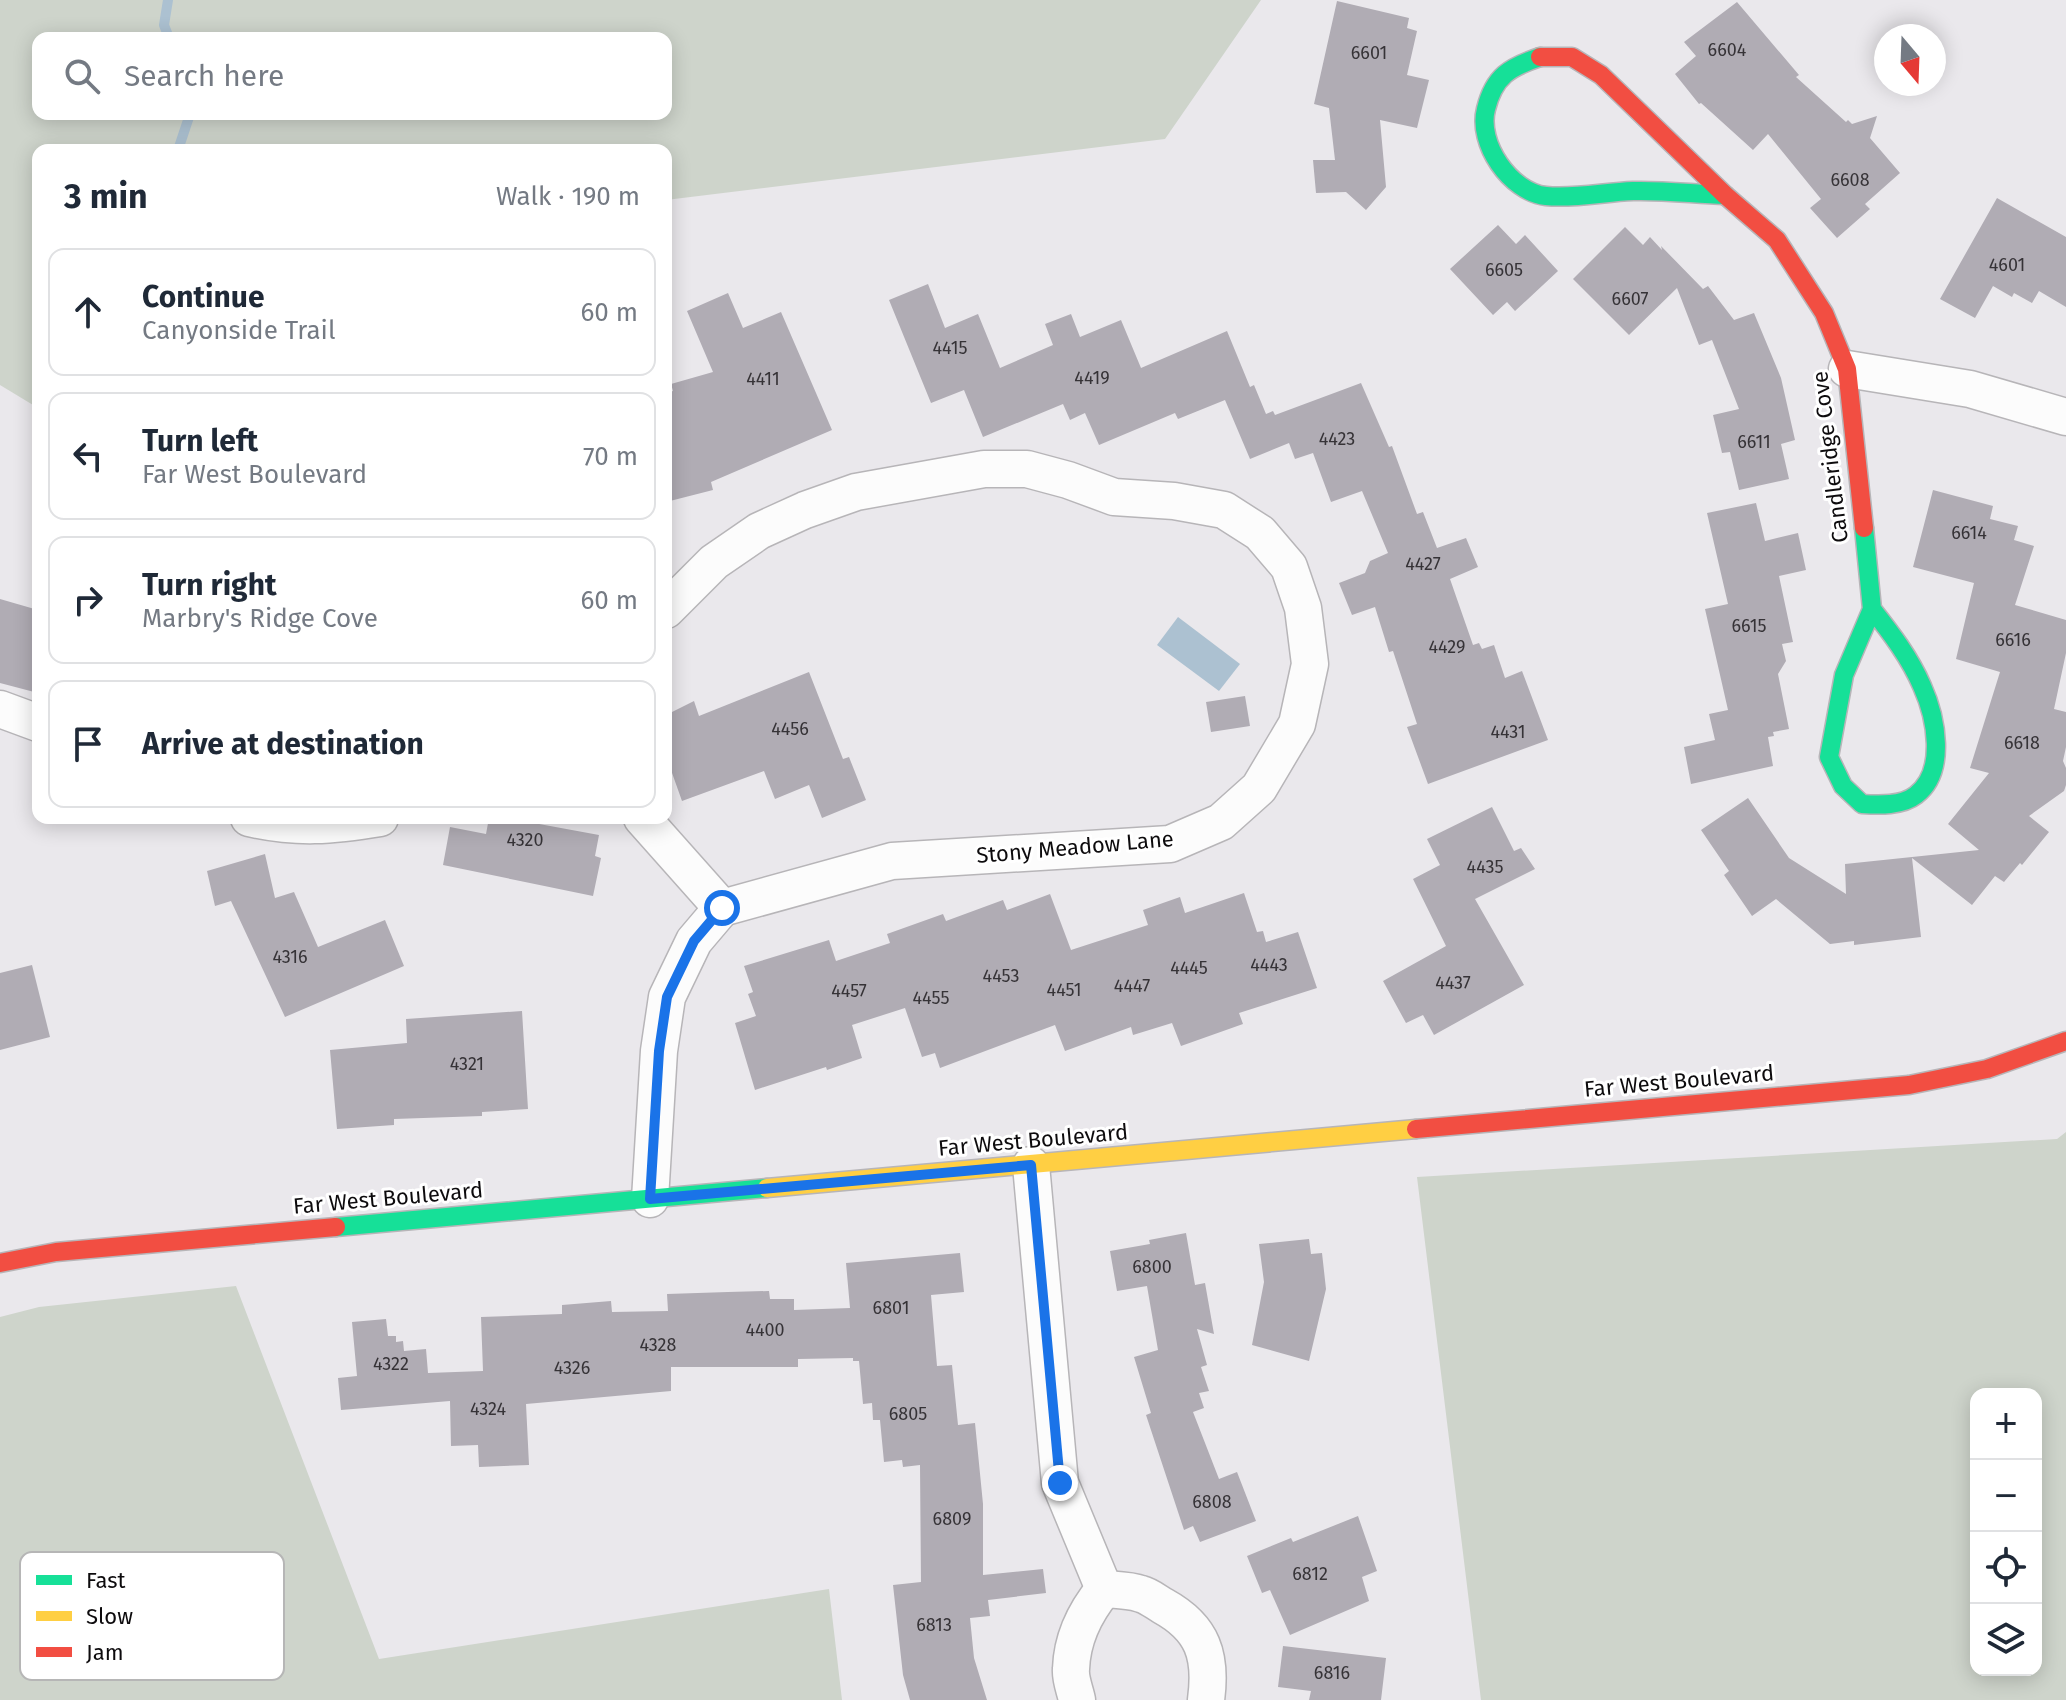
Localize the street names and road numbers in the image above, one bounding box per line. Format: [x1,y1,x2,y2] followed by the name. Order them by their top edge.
[1806,370,1854,544] street label: Candleridge Cove
[975,825,1175,869] street label: Stony Meadow Lane
[1583,1059,1775,1103] street label: Far West Boulevard
[937,1118,1129,1162] street label: Far West Boulevard
[292,1176,484,1220] street label: Far West Boulevard

